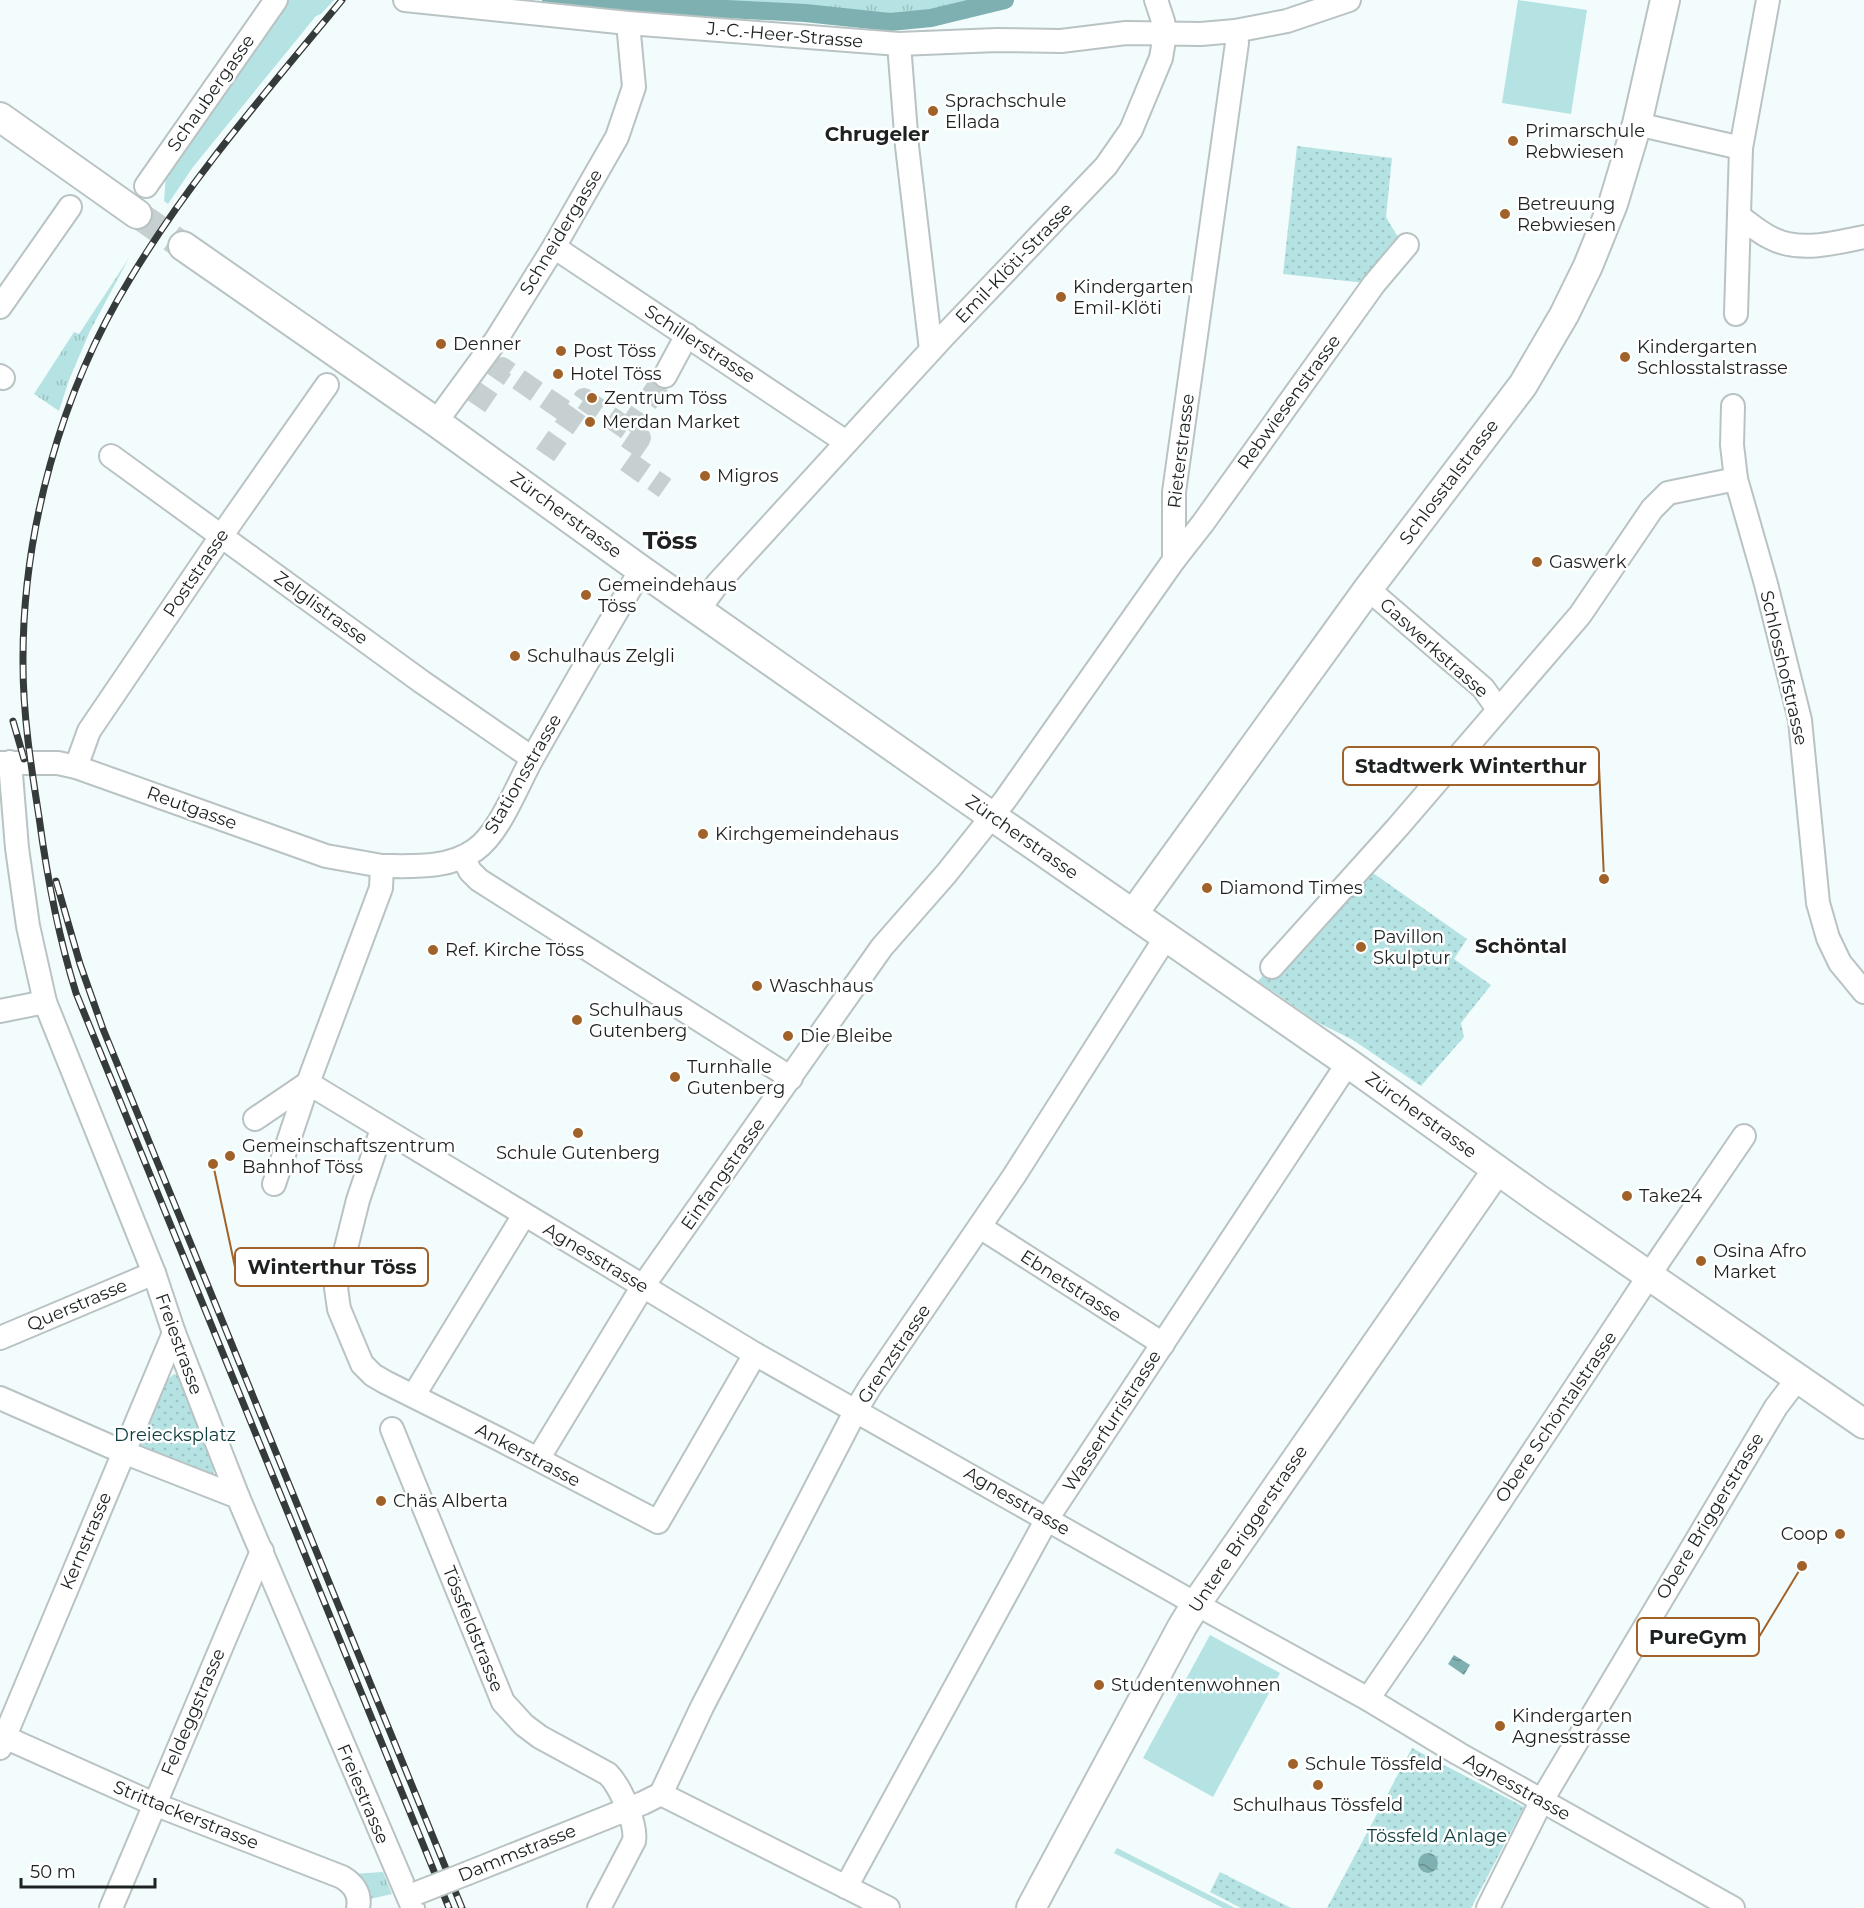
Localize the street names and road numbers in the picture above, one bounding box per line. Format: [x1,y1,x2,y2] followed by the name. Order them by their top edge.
[705,17,864,53] street label: J.-C.-Heer-Strasse
[163,30,259,156] street label: Schaubergasse
[515,165,607,299] street label: Schneidergasse
[951,198,1077,328] street label: Emil-Klöti-Strasse
[641,300,760,388] street label: Schillerstrasse
[1233,330,1345,474] street label: Rebwiesenstrasse
[1163,392,1199,510] street label: Rieterstrasse
[1395,415,1503,549] street label: Schlosstalstrasse
[506,467,626,563] street label: Zürcherstrasse
[158,525,234,621] street label: Poststrasse
[270,567,372,650] street label: Zelglistrasse
[1755,588,1813,748] street label: Schlosshofstrasse
[1375,593,1493,703] street label: Gaswerkstrasse
[480,710,566,838] street label: Stationsstrasse
[144,782,240,835] street label: Reutgasse
[961,790,1083,884] street label: Zürcherstrasse
[1361,1067,1481,1163] street label: Zürcherstrasse
[676,1114,770,1234] street label: Einfangstrasse
[540,1218,653,1298] street label: Agnesstrasse
[1016,1245,1126,1327] street label: Ebnetstrasse
[24,1274,131,1336] street label: Querstrasse
[150,1290,208,1398] street label: Freiestrasse
[853,1300,935,1408] street label: Grenzstrasse
[1491,1327,1622,1507] street label: Obere Schöntalstrasse
[1058,1346,1166,1496] street label: Wasserfurristrasse
[472,1418,584,1492] street label: Ankerstrasse
[1651,1429,1769,1603] street label: Obere Briggerstrasse
[1184,1441,1312,1617] street label: Untere Briggerstrasse
[960,1462,1074,1540] street label: Agnesstrasse
[56,1489,117,1593] street label: Kernstrasse
[438,1563,508,1695] street label: Tössfeldstrasse
[156,1645,230,1779] street label: Feldeggstrasse
[332,1741,394,1847] street label: Freiestrasse
[1460,1749,1574,1825] street label: Agnesstrasse
[110,1776,262,1854] street label: Strittackerstrasse
[455,1819,579,1887] street label: Dammstrasse

